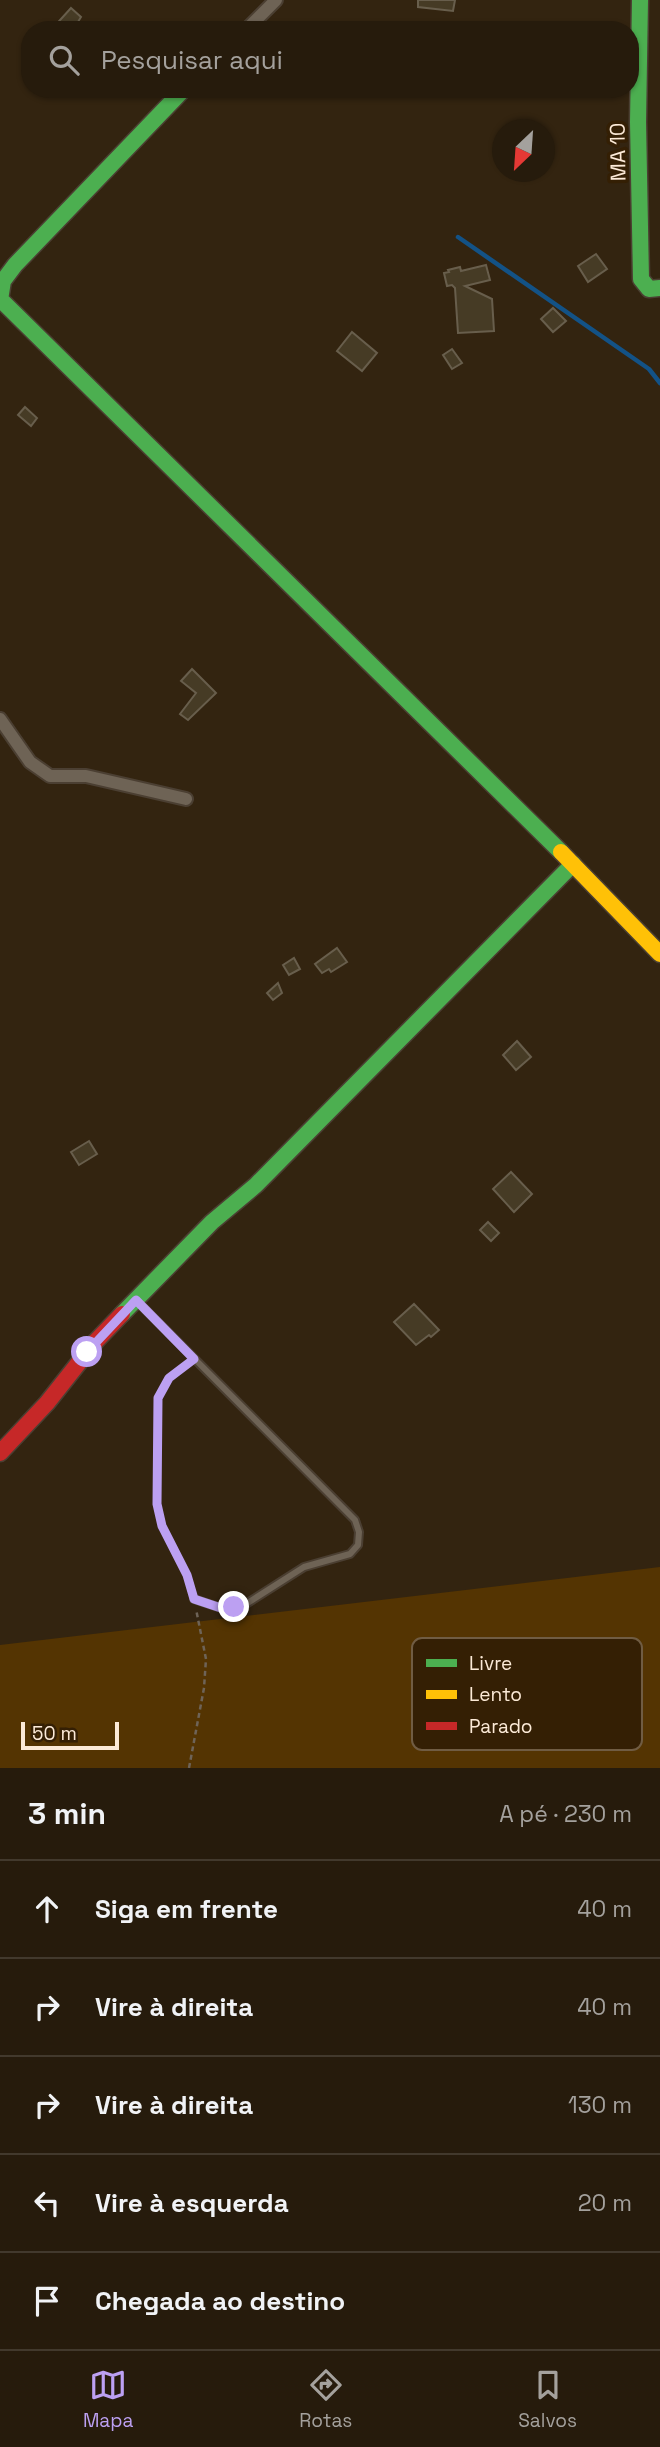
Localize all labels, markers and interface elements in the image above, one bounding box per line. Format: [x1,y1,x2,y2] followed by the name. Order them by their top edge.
[21,21,639,98] search box
[45,41,83,79] icon: search
[101,43,283,77] text: Pesquisar aqui
[492,119,555,182] north arrow
[603,122,632,182] street label: MA 10
[71,1336,102,1367] route start
[218,1591,249,1622] route end
[412,1638,642,1750] legend
[469,1651,512,1676] text: Livre
[469,1682,522,1707] text: Lento
[469,1714,533,1739] text: Parado
[21,1719,119,1751] scale bar
[32,1721,77,1746] text: 50 m
[28,1794,106,1833] text: 3 min
[499,1799,632,1829] text: A pé · 230 m
[28,1890,66,1928] icon: ahead
[95,1892,278,1926] text: Siga em frente
[577,1894,632,1924] text: 40 m
[28,1988,66,2026] icon: right
[95,1990,253,2024] text: Vire à direita
[577,1992,632,2022] text: 40 m
[28,2086,66,2124] icon: right
[95,2088,253,2122] text: Vire à direita
[568,2090,632,2120] text: 130 m
[28,2184,66,2222] icon: left
[95,2186,289,2220] text: Vire à esquerda
[578,2188,632,2218] text: 20 m
[28,2282,66,2320] icon: arrive
[95,2284,345,2318] text: Chegada ao destino
[83,2366,133,2433] tab: Mapa
[299,2366,352,2433] tab: Rotas
[518,2366,577,2433] tab: Salvos

